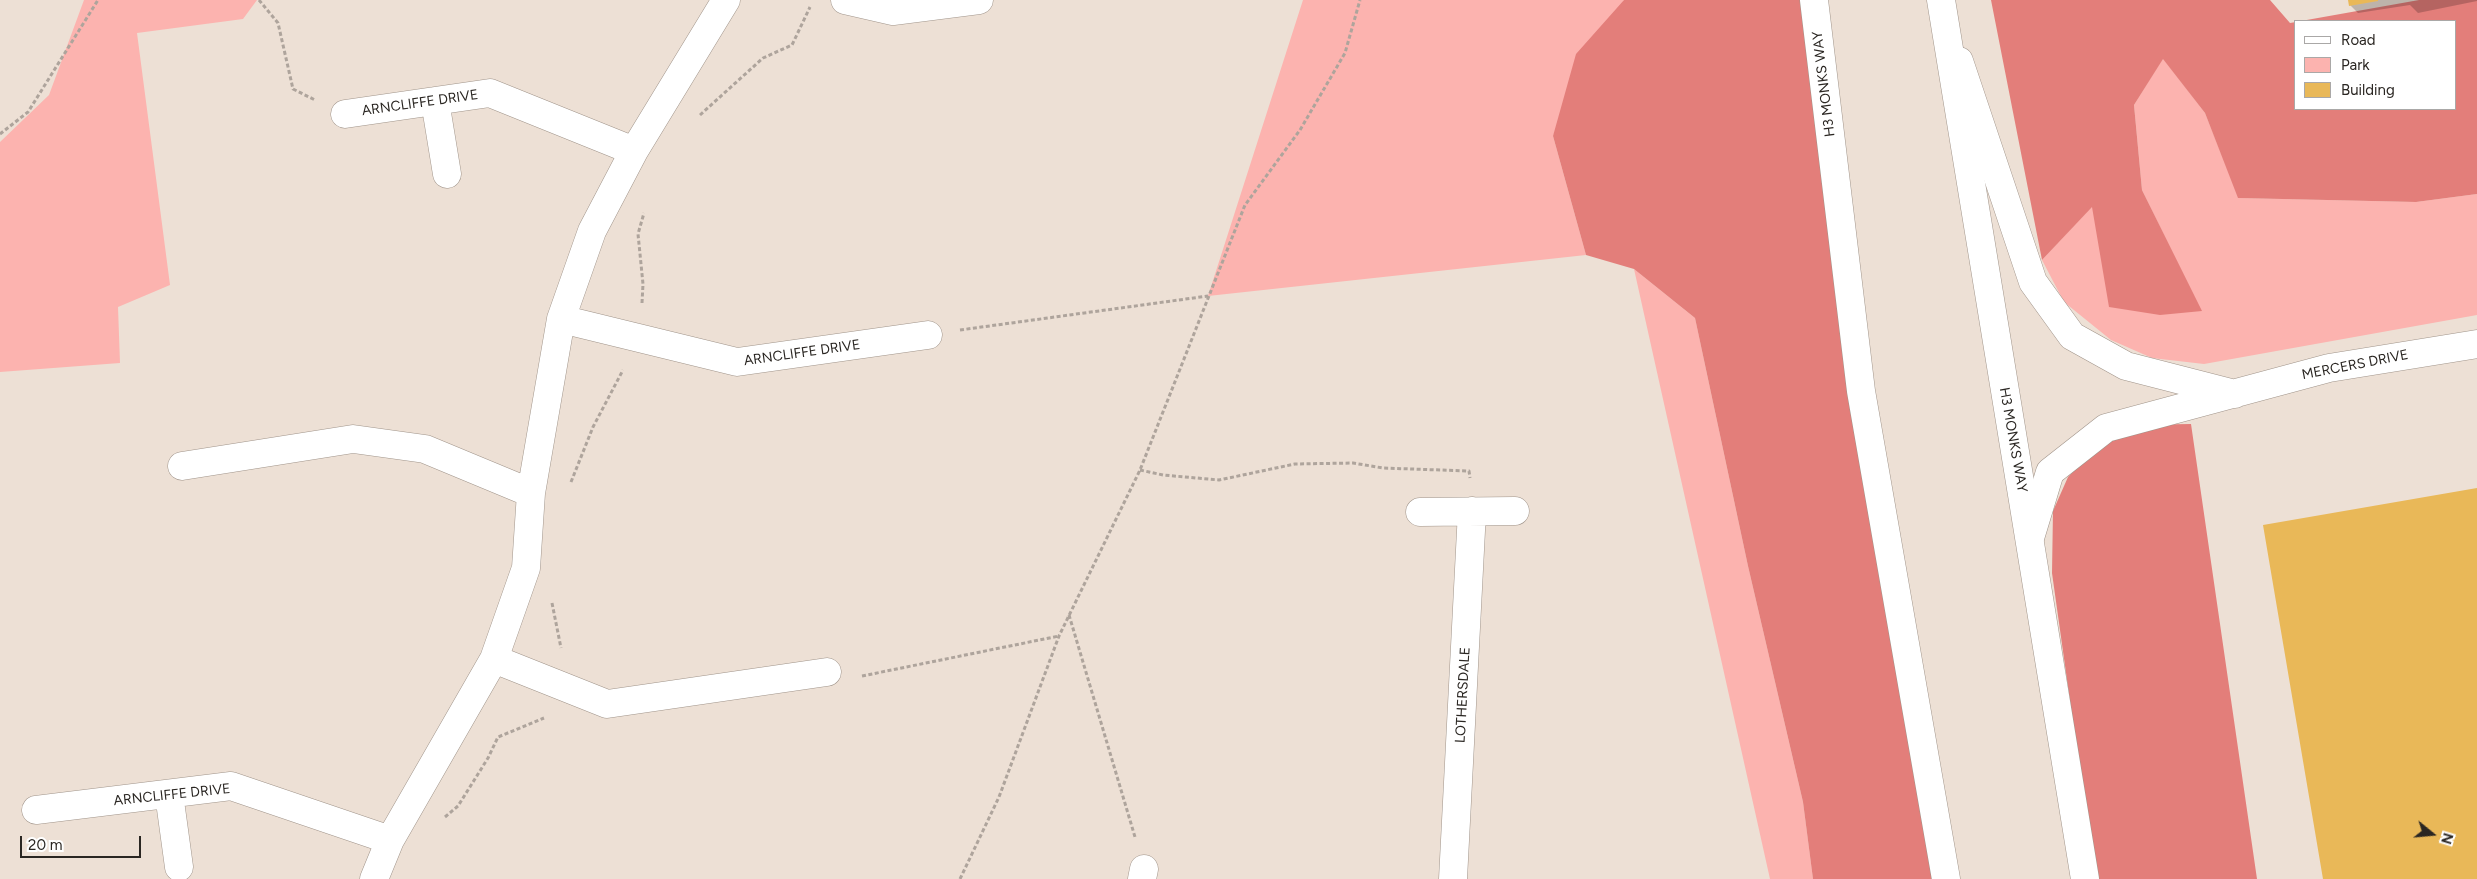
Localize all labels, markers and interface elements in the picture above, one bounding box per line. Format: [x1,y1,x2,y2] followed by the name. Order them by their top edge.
[2294,20,2457,110] legend
[1809,30,1839,138] street label: H3 MONKS WAY
[2341,31,2376,49] text: Road
[2341,56,2370,74] text: Park
[2341,81,2395,99] text: Building
[361,87,479,119] street label: ARNCLIFFE DRIVE
[743,337,861,369] street label: ARNCLIFFE DRIVE
[2300,346,2410,384] street label: MERCERS DRIVE
[1995,386,2031,494] street label: H3 MONKS WAY
[1452,646,1474,744] street label: LOTHERSDALE
[113,781,231,809] street label: ARNCLIFFE DRIVE
[2407,809,2457,859] north arrow
[22,826,144,858] scale bar
[2437,831,2457,846] text: N
[28,836,62,854] text: 20 m

